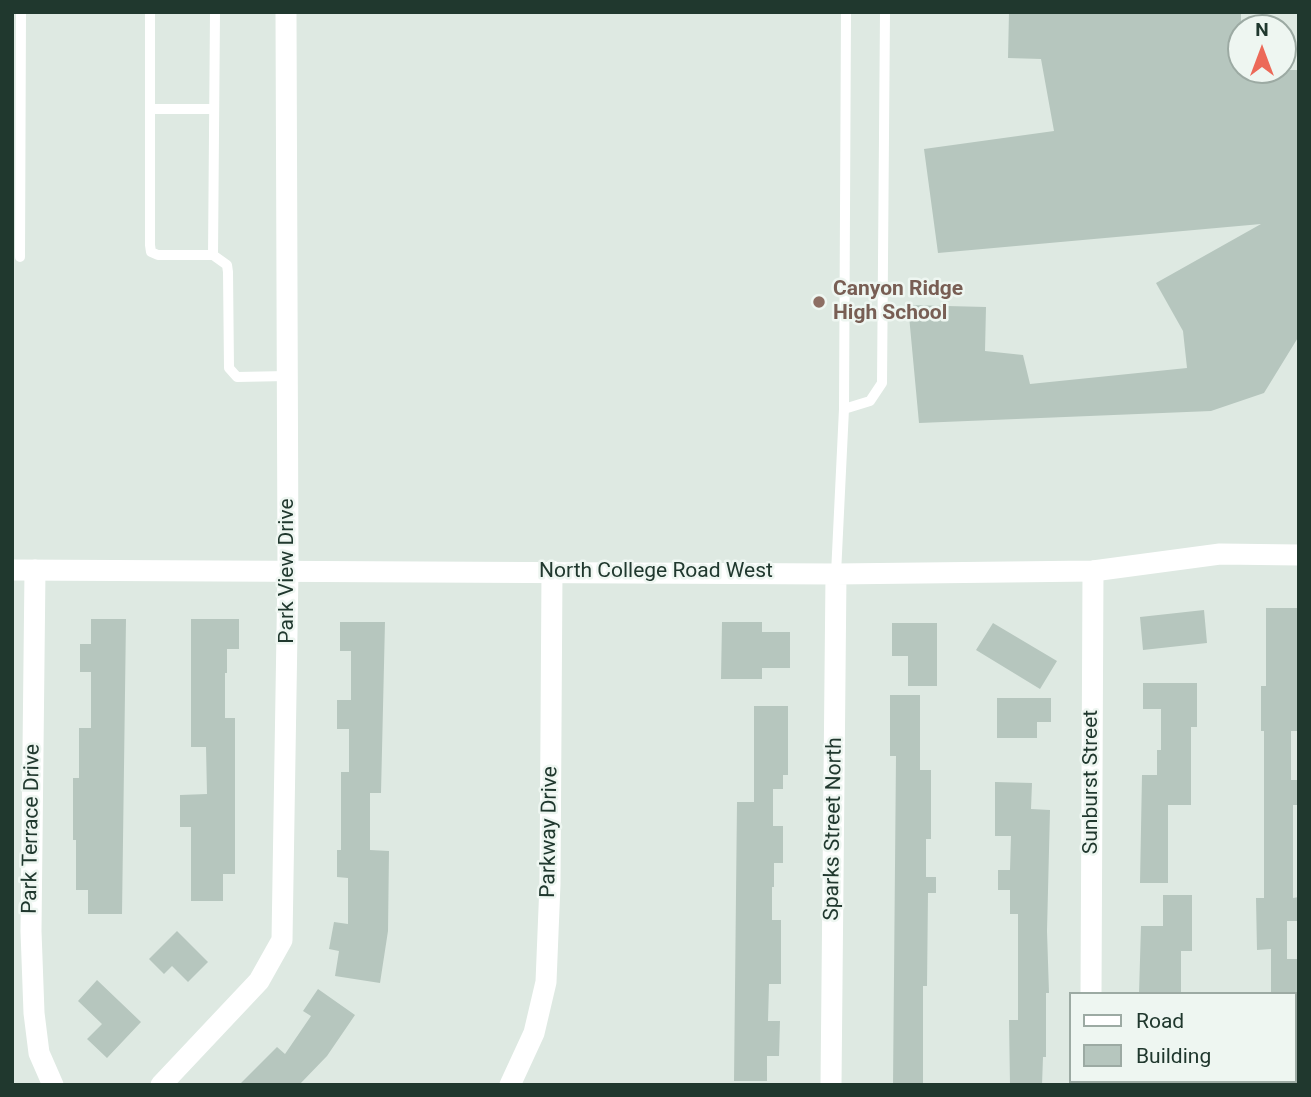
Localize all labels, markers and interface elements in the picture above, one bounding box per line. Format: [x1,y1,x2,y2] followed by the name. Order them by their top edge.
[1227,14,1297,84] north arrow
[1255,18,1269,41] text: N
[833,277,963,327] place label: Canyon Ridge High School
[811,294,827,310] marker: Canyon Ridge High School
[275,498,301,644] street label: Park View Drive
[539,559,773,585] street label: North College Road West
[1079,710,1105,854] street label: Sunburst Street
[820,737,848,921] street label: Sparks Street North
[18,744,46,914] street label: Park Terrace Drive
[536,766,564,898] street label: Parkway Drive
[1070,992,1297,1083] legend
[1136,1009,1184,1033] text: Road
[1136,1044,1211,1068] text: Building

